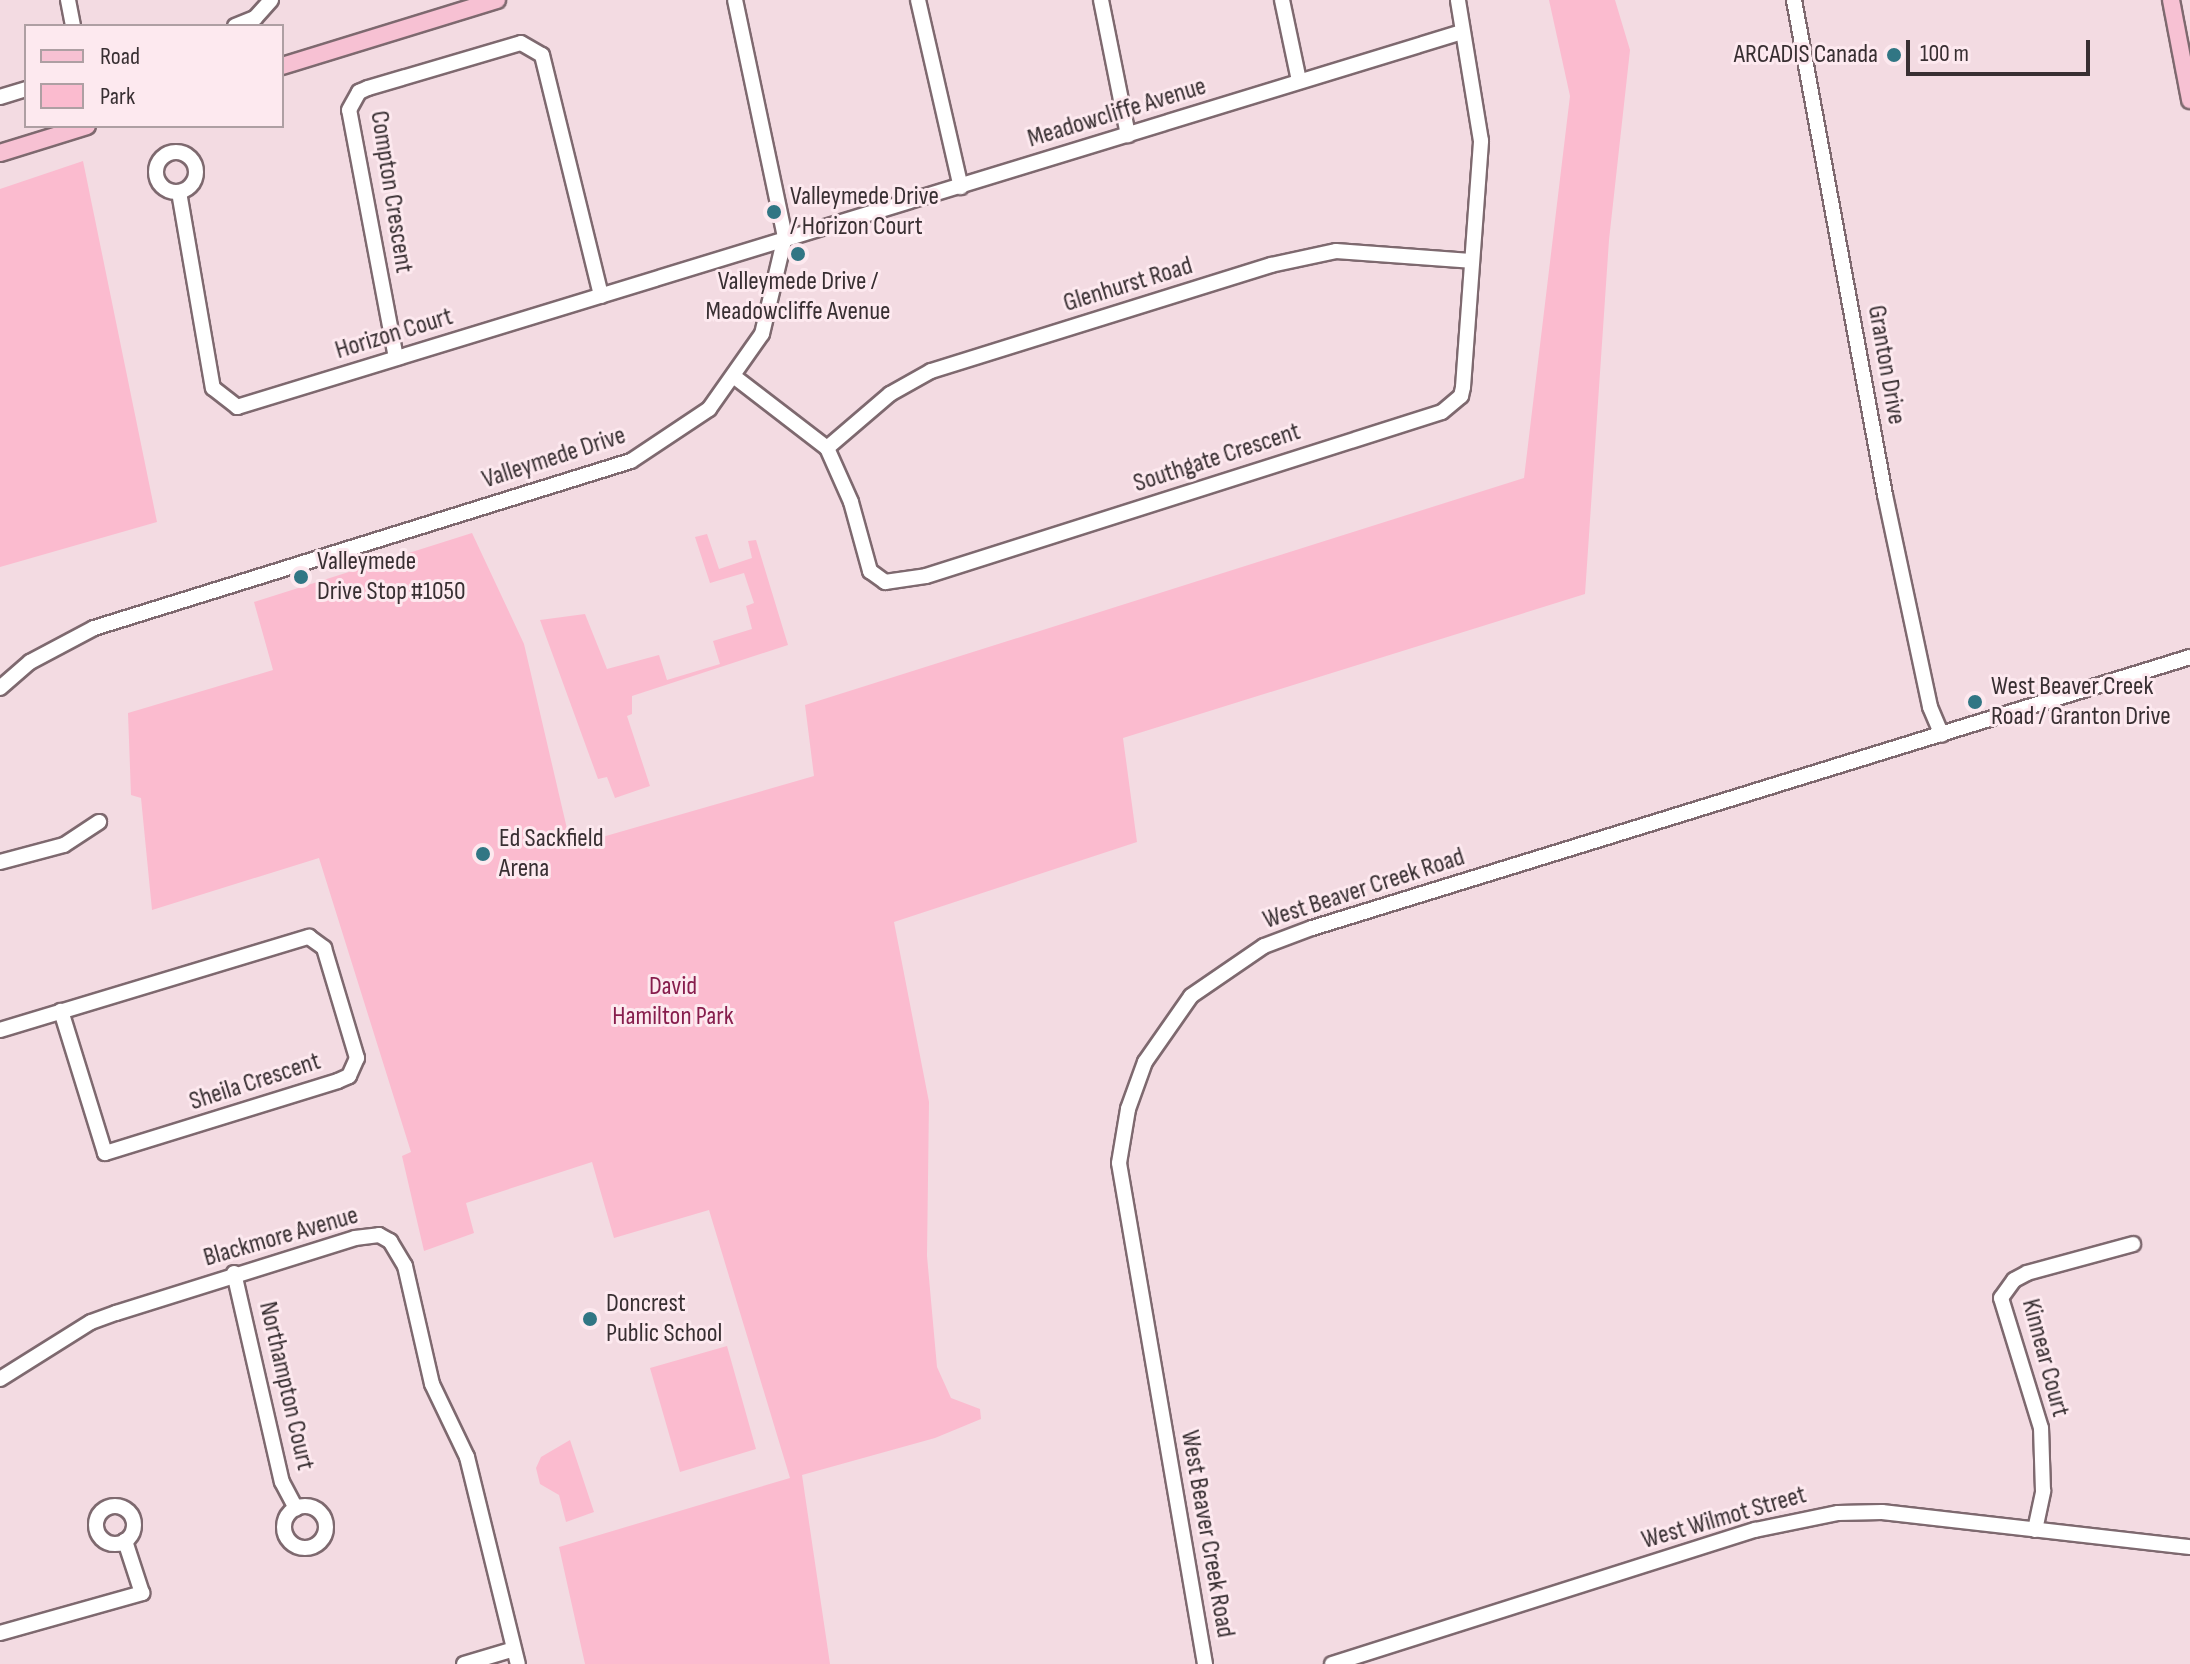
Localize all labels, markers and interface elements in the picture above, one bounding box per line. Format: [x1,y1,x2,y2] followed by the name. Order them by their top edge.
[24,24,284,128] legend
[1910,24,2094,74] scale bar
[1734,39,1878,71] place label: ARCADIS Canada
[1920,39,1969,68] text: 100 m
[100,42,140,71] text: Road
[1885,46,1903,64] marker: ARCADIS Canada
[1024,71,1210,155] street label: Meadowcliffe Avenue
[100,82,135,111] text: Park
[363,109,419,275] street label: Compton Crescent
[790,181,939,242] place label: Valleymede Drive / Horizon Court
[765,203,783,221] marker: Valleymede Drive / Horizon Court
[789,245,807,263] marker: Valleymede Drive / Meadowcliffe Avenue
[1060,251,1196,319] street label: Glenhurst Road
[705,266,891,328] place label: Valleymede Drive / Meadowcliffe Avenue
[332,301,456,367] street label: Horizon Court
[1860,303,1912,427] street label: Granton Drive
[1130,416,1304,500] street label: Southgate Crescent
[478,420,630,496] street label: Valleymede Drive
[317,546,466,608] place label: Valleymede Drive Stop #1050
[292,568,310,586] marker: Valleymede Drive Stop #1050
[1991,671,2171,732] place label: West Beaver Creek Road / Granton Drive
[1966,693,1984,711] marker: West Beaver Creek Road / Granton Drive
[499,823,603,884] place label: Ed Sackfield Arena
[1259,842,1469,936] street label: West Beaver Creek Road
[474,845,492,863] marker: Ed Sackfield Arena
[612,971,734,1032] park label: David Hamilton Park
[186,1046,324,1118] street label: Sheila Crescent
[200,1200,362,1274] street label: Blackmore Avenue
[606,1288,722,1350] place label: Doncrest Public School
[2014,1296,2076,1420] street label: Kinnear Court
[251,1299,321,1473] street label: Northampton Court
[581,1310,599,1328] marker: Doncrest Public School
[1173,1428,1241,1640] street label: West Beaver Creek Road
[1638,1480,1810,1556] street label: West Wilmot Street

